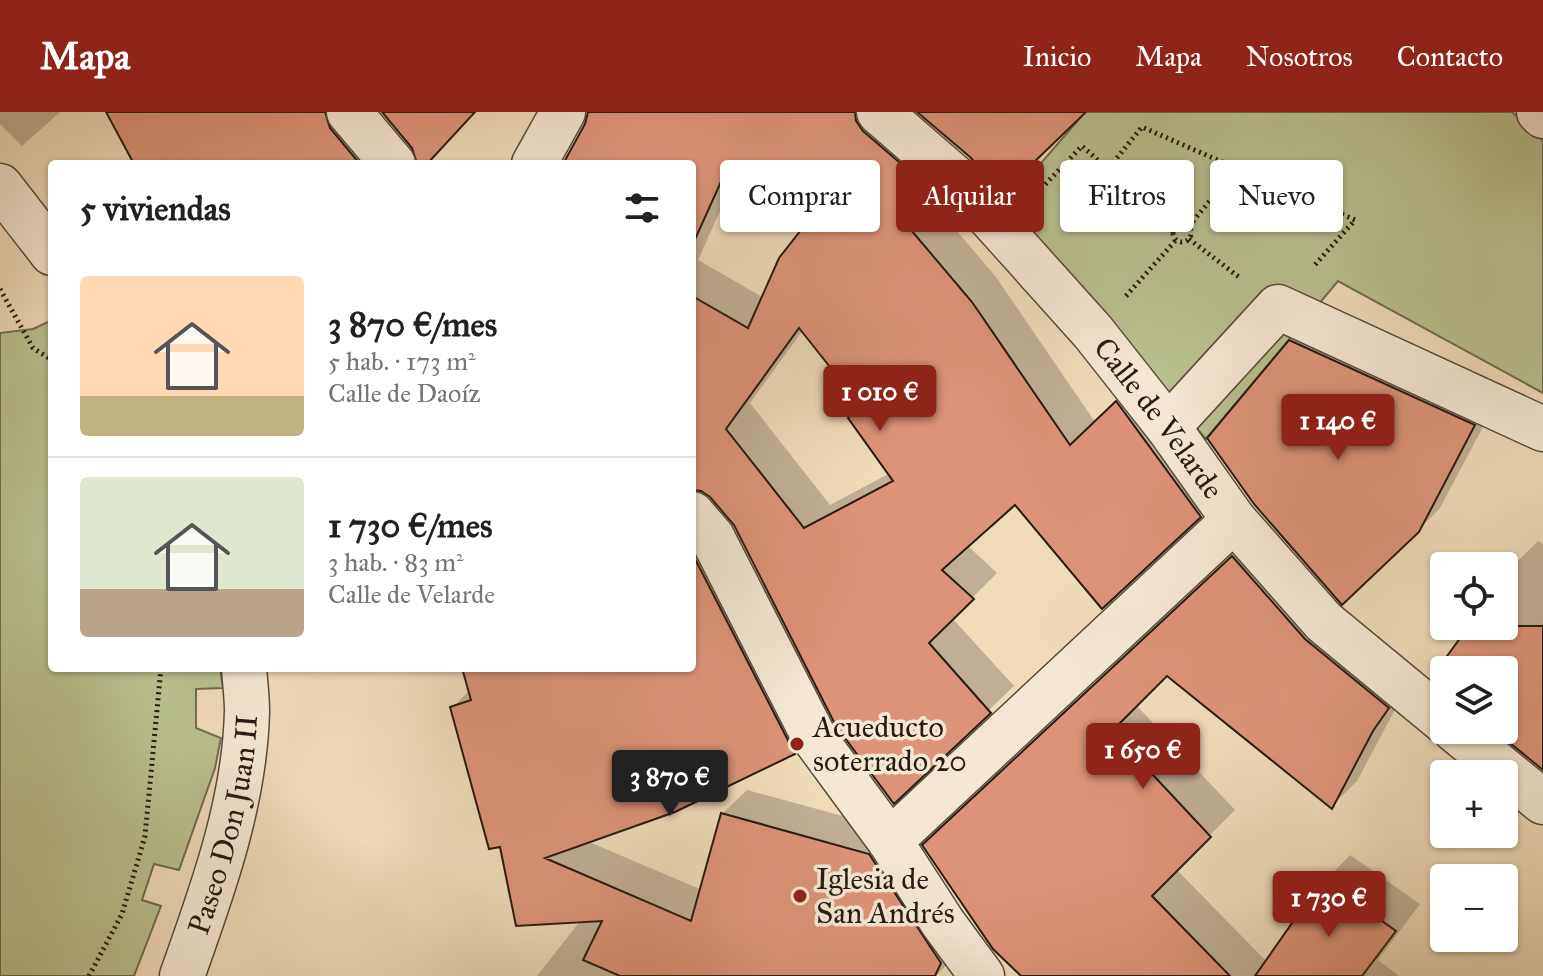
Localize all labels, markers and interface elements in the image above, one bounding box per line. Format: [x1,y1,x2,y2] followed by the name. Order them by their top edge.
[40,33,130,79] text: Mapa
[1023,39,1091,74] text: Inicio
[1135,39,1202,74] text: Mapa
[1246,39,1353,74] text: Nosotros
[1397,39,1503,74] text: Contacto
[720,160,880,232] chip: Comprar
[896,160,1044,232] chip: Alquilar
[1060,160,1194,232] chip: Filtros
[1210,160,1343,232] chip: Nuevo
[620,186,664,230] icon: filters
[80,188,231,229] text: 5 viviendas
[328,304,497,345] text: 3 870 €/mes
[144,308,240,404] icon: home
[1086,330,1231,506] street label: Calle de Velarde
[328,345,476,377] text: 5 hab. · 173 m²
[806,365,954,433] pin: 1 010 €
[841,375,919,407] text: 1 010 €
[328,377,481,409] text: Calle de Daoíz
[1264,394,1412,462] pin: 1 140 €
[1299,404,1377,436] text: 1 140 €
[328,505,492,546] text: 1 730 €/mes
[144,509,240,605] icon: home
[328,546,464,578] text: 3 hab. · 83 m²
[1430,552,1518,952] map controls
[1430,552,1518,640] button: locate
[328,578,495,610] text: Calle de Velarde
[1430,656,1518,744] button: layers
[811,709,967,779] place label: Acueducto soterrado 20
[180,714,265,939] street label: Paseo Don Juan II
[1069,723,1217,791] pin: 1 650 €
[1104,733,1182,765] text: 1 650 €
[788,735,806,753] marker: Acueducto soterrado 20
[596,750,744,818] pin: 3 870 €
[630,760,710,792] text: 3 870 €
[1430,760,1518,848] button: +
[816,861,955,931] place label: Iglesia de San Andrés
[1430,864,1518,952] button: −
[1255,871,1403,939] pin: 1 730 €
[1291,881,1367,913] text: 1 730 €
[791,887,809,905] marker: Iglesia de San Andrés

